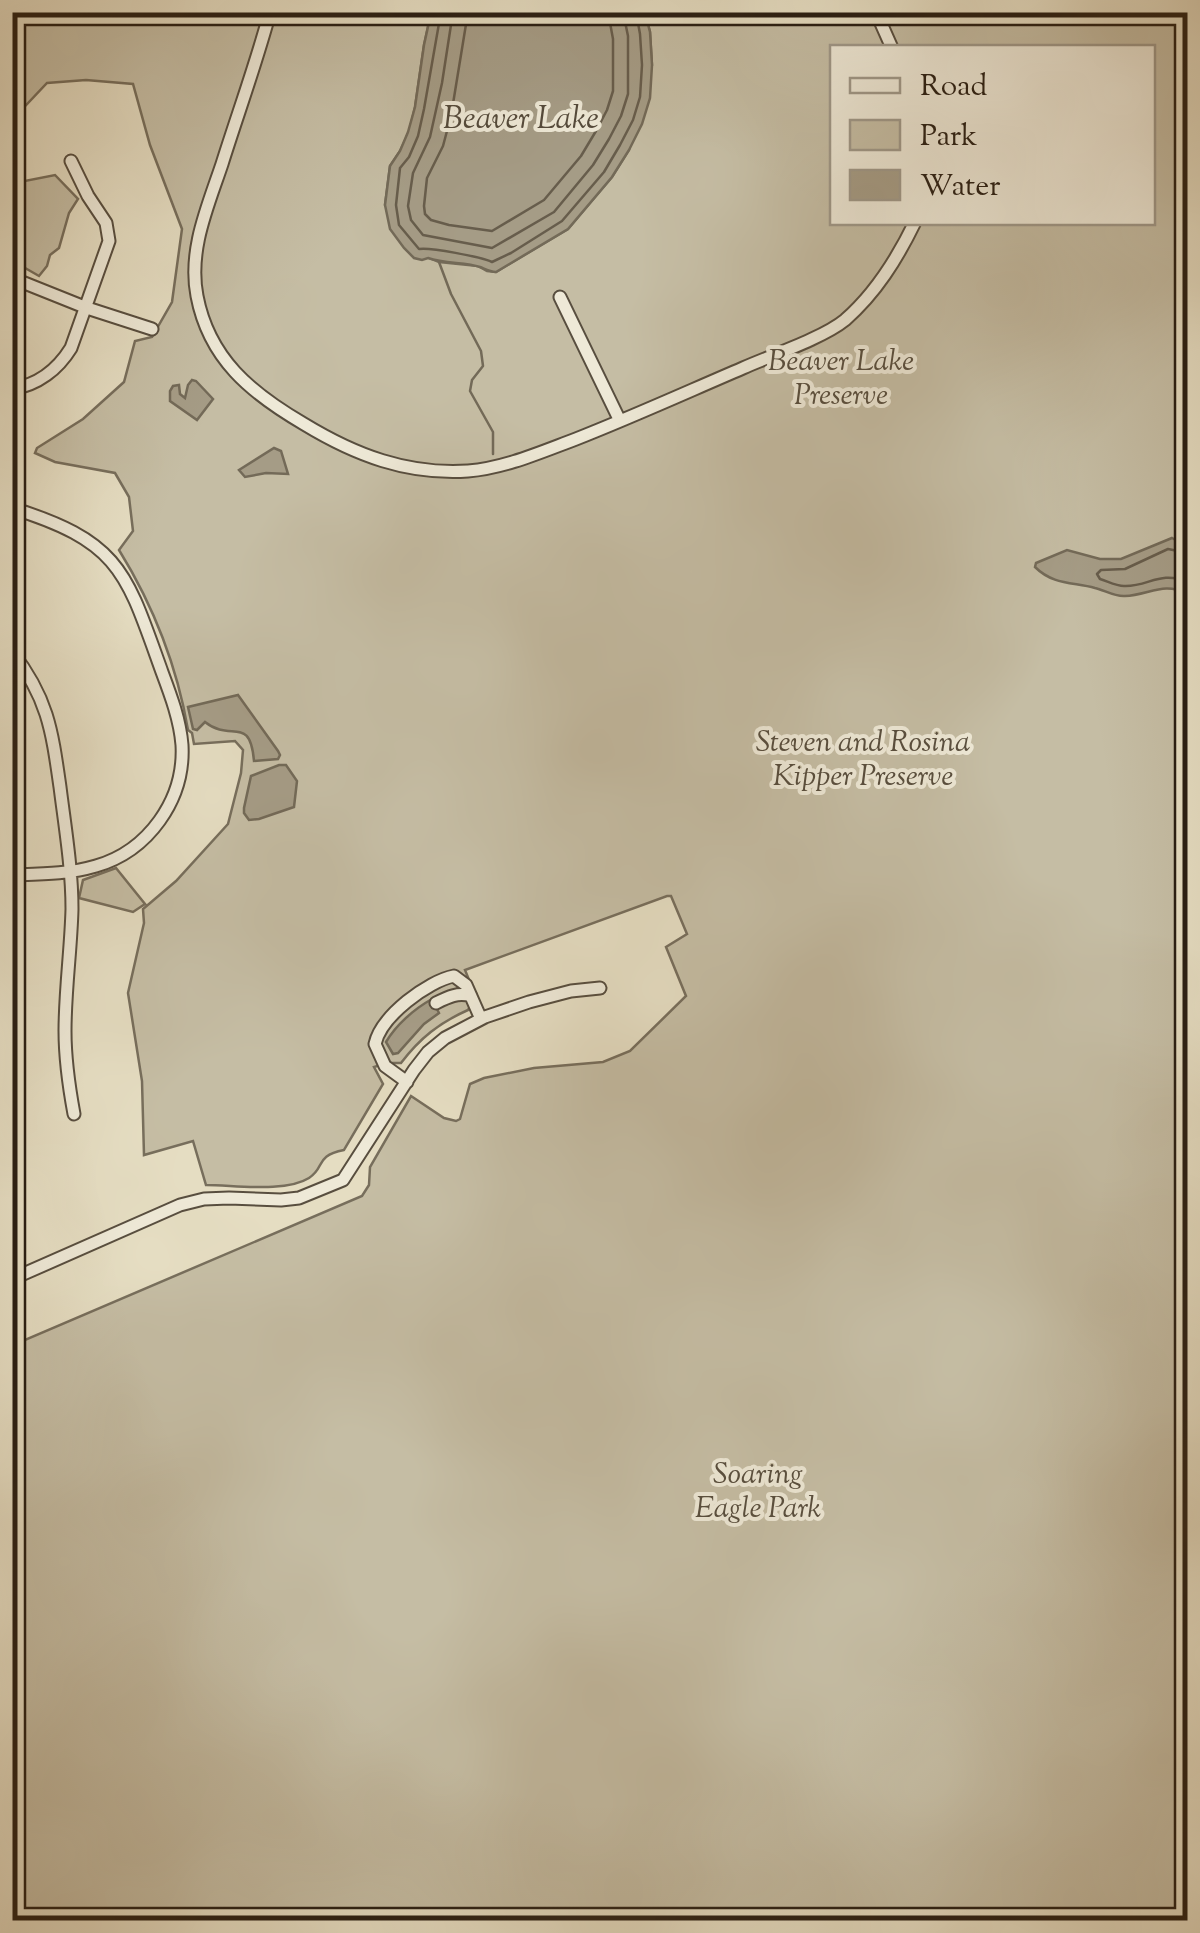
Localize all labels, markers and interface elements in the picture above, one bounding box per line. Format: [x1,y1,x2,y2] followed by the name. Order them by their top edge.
[830,45,1155,225] legend
[920,66,987,109] text: Road
[443,97,599,143] water label: Beaver Lake
[920,116,977,159] text: Park
[920,166,1001,209] text: Water
[768,341,914,418] park label: Beaver Lake Preserve
[756,722,970,799] park label: Steven and Rosina Kipper Preserve
[695,1454,821,1531] park label: Soaring Eagle Park

